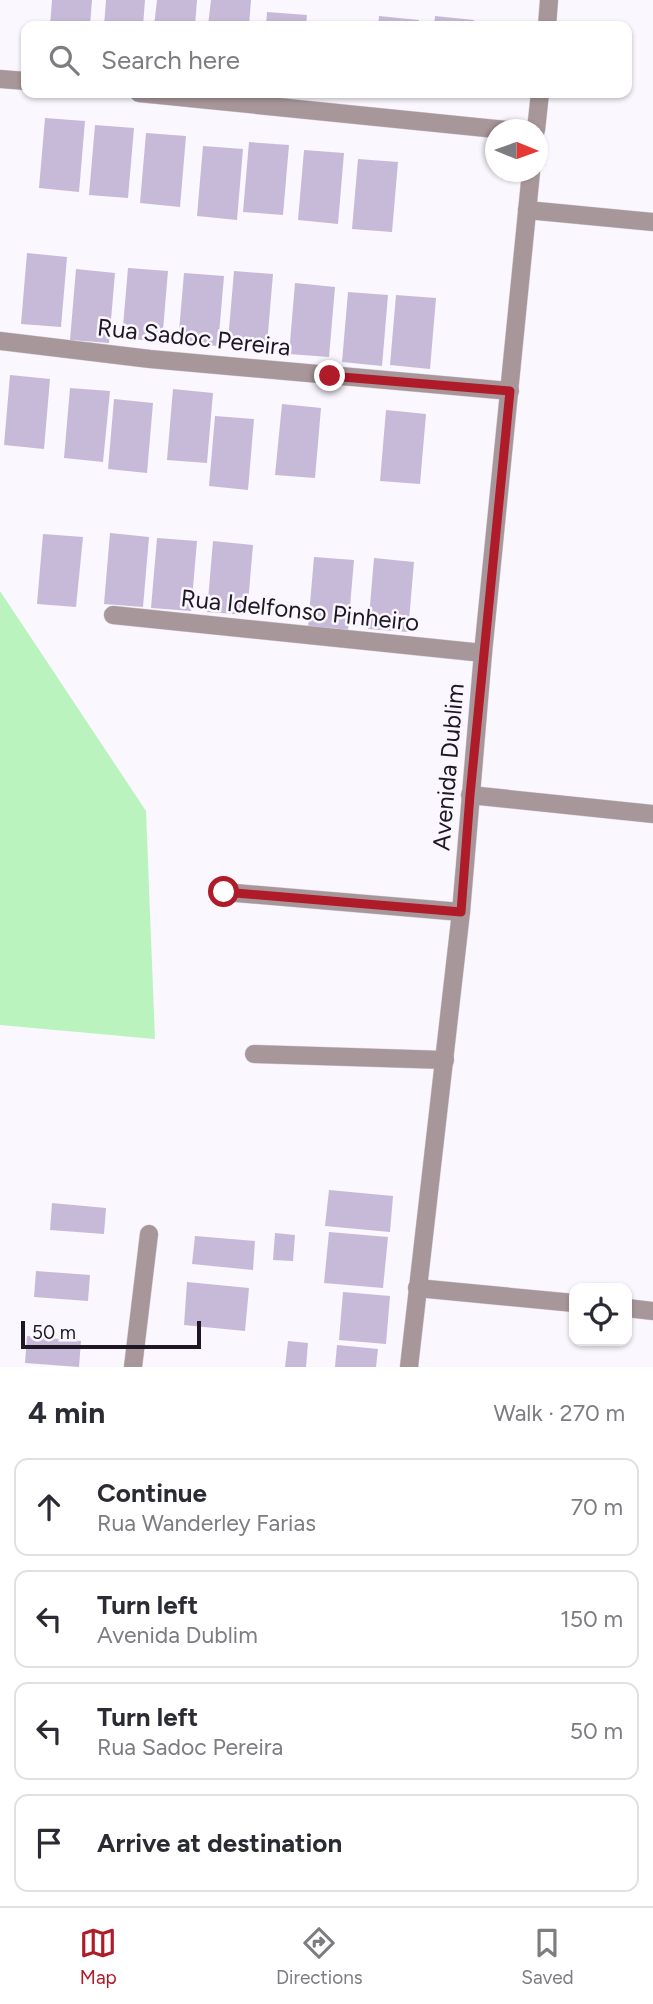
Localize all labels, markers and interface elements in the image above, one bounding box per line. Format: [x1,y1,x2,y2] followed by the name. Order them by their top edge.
[21,21,632,98] search box
[45,41,83,79] icon: search
[101,44,240,76] text: Search here
[485,119,548,182] north arrow
[96,312,292,362] street label: Rua Sadoc Pereira
[314,360,345,391] route end
[179,583,421,637] street label: Rua Idelfonso Pinheiro
[426,682,470,852] street label: Avenida Dublim
[208,876,239,907] route start
[569,1283,632,1346] map controls
[569,1283,632,1346] button: locate
[21,1318,201,1350] scale bar
[32,1321,76,1344] text: 50 m
[28,1394,105,1431] text: 4 min
[494,1399,625,1427] text: Walk · 270 m
[97,1477,207,1509] text: Continue
[30,1488,68,1526] icon: ahead
[571,1493,623,1521] text: 70 m
[97,1509,316,1537] text: Rua Wanderley Farias
[97,1589,198,1621] text: Turn left
[30,1600,68,1638] icon: left
[560,1605,623,1633] text: 150 m
[97,1621,258,1649] text: Avenida Dublim
[97,1701,198,1733] text: Turn left
[30,1712,68,1750] icon: left
[570,1717,623,1745] text: 50 m
[97,1733,283,1761] text: Rua Sadoc Pereira
[30,1824,68,1862] icon: arrive
[97,1827,342,1859] text: Arrive at destination
[79,1924,117,1989] tab: Map
[276,1924,363,1989] tab: Directions
[521,1924,574,1989] tab: Saved

